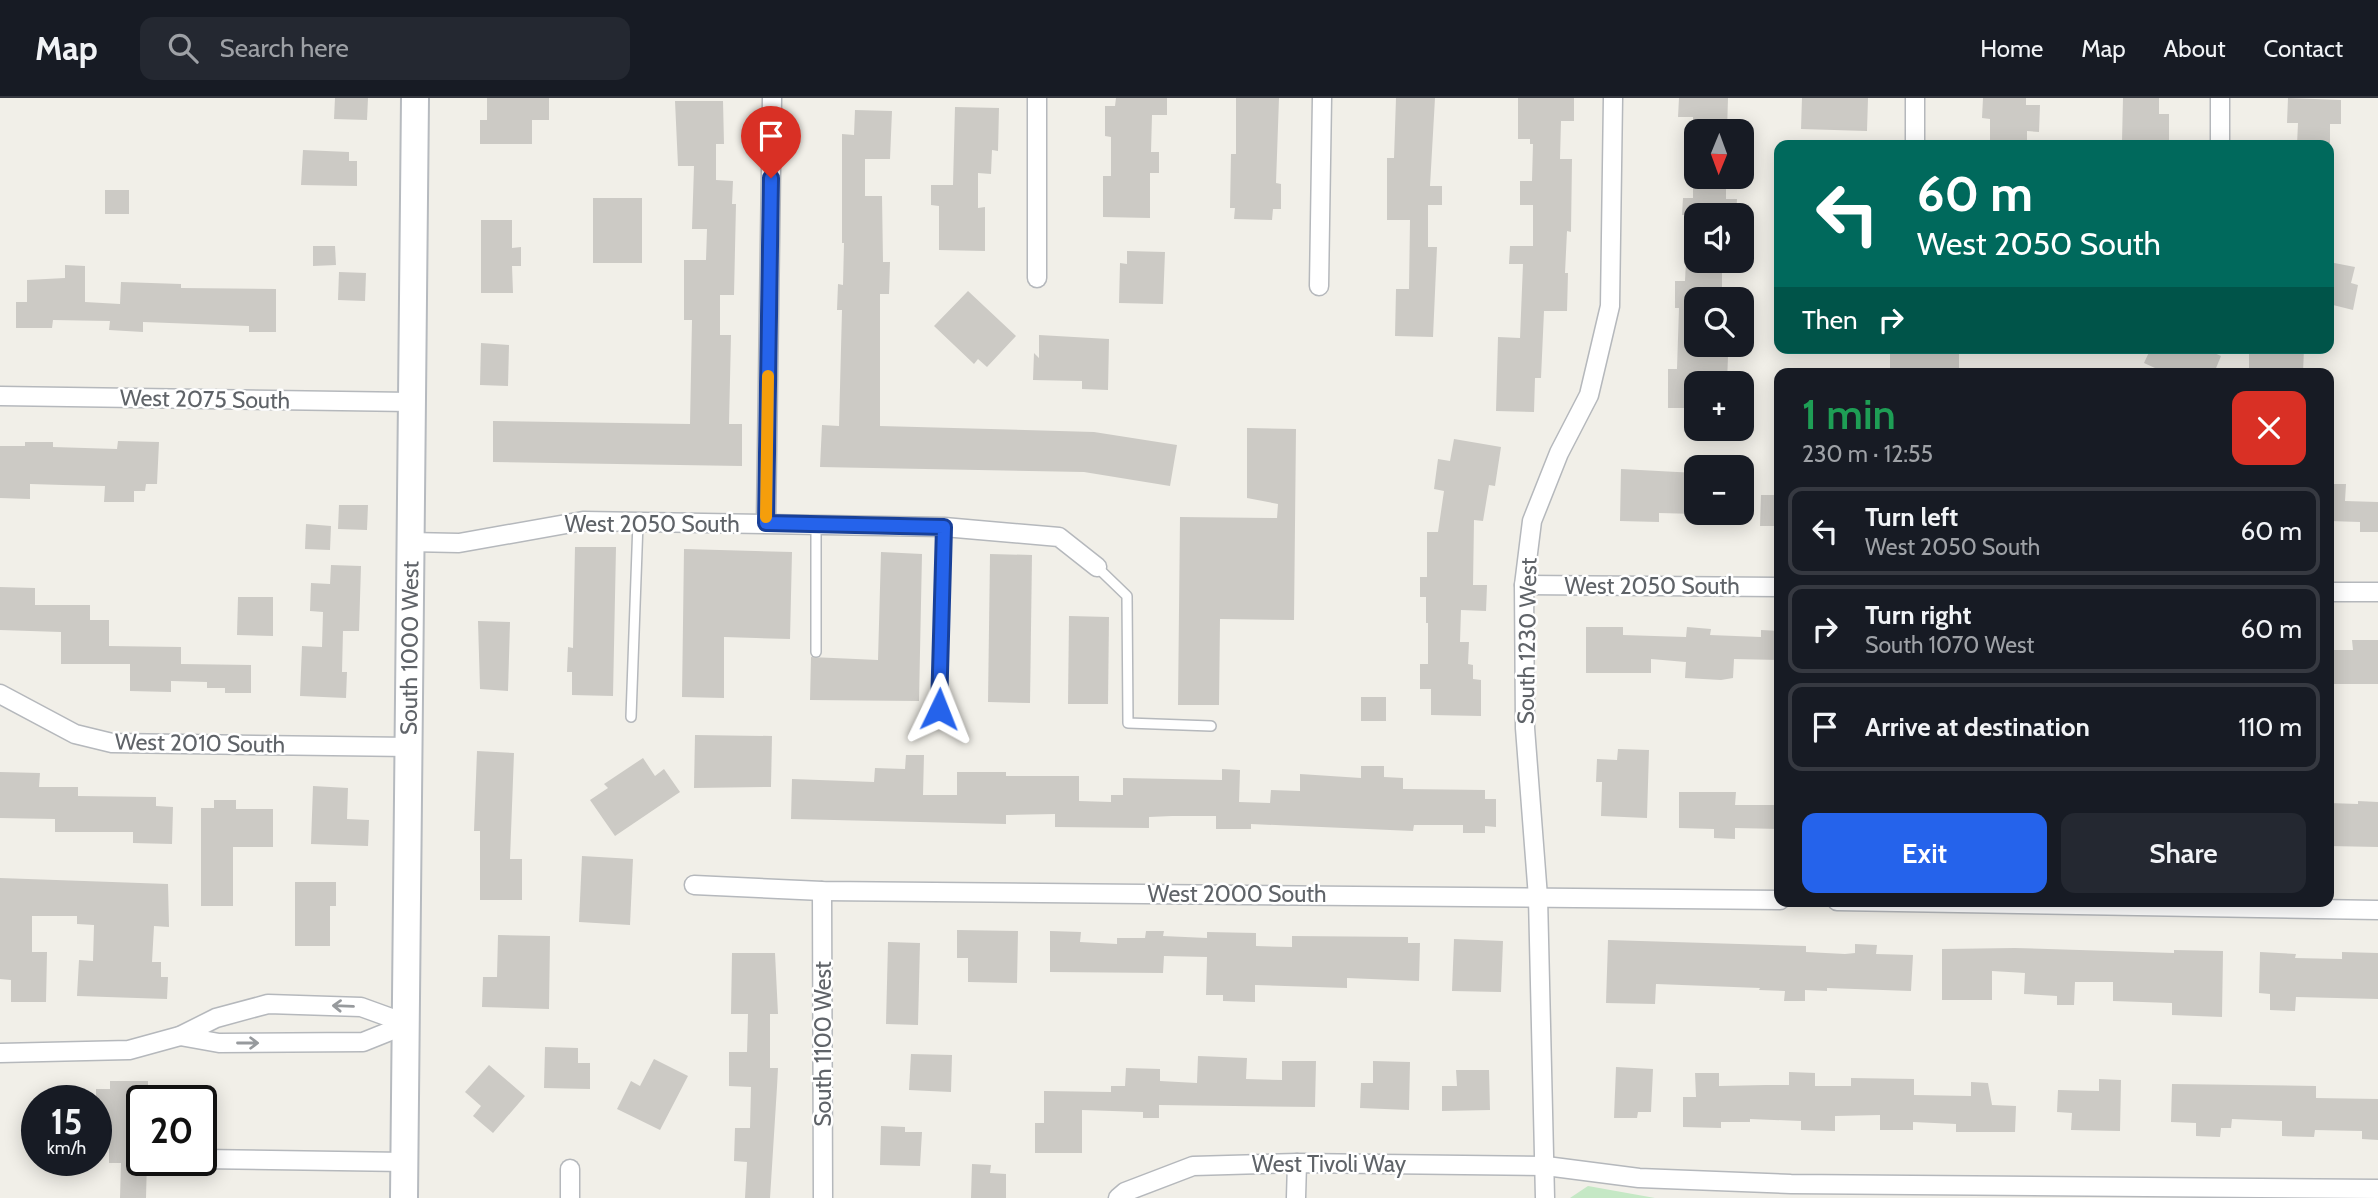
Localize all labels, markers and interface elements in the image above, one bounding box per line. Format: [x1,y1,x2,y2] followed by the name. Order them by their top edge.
[140,17,630,80] search box
[35,28,98,68] text: Map
[164,29,202,67] icon: search
[220,32,349,64] text: Search here
[1980,34,2043,63] text: Home
[2081,34,2126,63] text: Map
[2164,34,2226,63] text: About
[2264,34,2343,63] text: Contact
[741,106,801,178] pin
[752,117,790,155] icon: arrive
[1684,119,1754,189] north arrow
[1684,119,1754,525] map controls
[1917,164,2033,223] text: 60 m
[1802,168,1893,259] icon: left
[1684,203,1754,273] button: sound
[1917,224,2161,263] text: West 2050 South
[1684,287,1754,357] button: search
[1872,301,1910,339] icon: right
[1802,304,1858,336] text: Then
[1684,371,1754,441] button: +
[120,384,290,414] street label: West 2075 South
[1802,388,1896,440] text: 1 min
[2232,391,2306,465] button: close
[1802,440,1933,468] text: 230 m · 12:55
[1684,455,1754,525] button: −
[1865,501,1958,533] text: Turn left
[564,510,740,538] street label: West 2050 South
[1806,512,1844,550] icon: left
[2240,515,2302,547] text: 60 m
[1865,533,2040,561] text: West 2050 South
[1512,557,1542,725] street label: South 1230 West
[395,560,424,735] street label: South 1000 West
[1564,572,1740,600] street label: West 2050 South
[1865,599,1971,631] text: Turn right
[1806,610,1844,648] icon: right
[2240,613,2302,645] text: 60 m
[1865,631,2034,659] text: South 1070 West
[902,672,976,746] position arrow
[1806,708,1844,746] icon: arrive
[1865,711,2090,743] text: Arrive at destination
[2238,711,2302,743] text: 110 m
[115,728,285,758] street label: West 2010 South
[1802,813,2047,893] button: Exit
[2061,813,2306,893] button: Share
[1148,880,1326,908] street label: West 2000 South
[809,961,837,1127] street label: South 1100 West
[331,1000,354,1013] one-way arrow
[236,1036,259,1049] one-way arrow
[126,1085,217,1176] speed limit sign: 20
[51,1100,82,1143] text: 15
[47,1137,86,1159] text: km/h
[1252,1150,1407,1178] street label: West Tivoli Way

